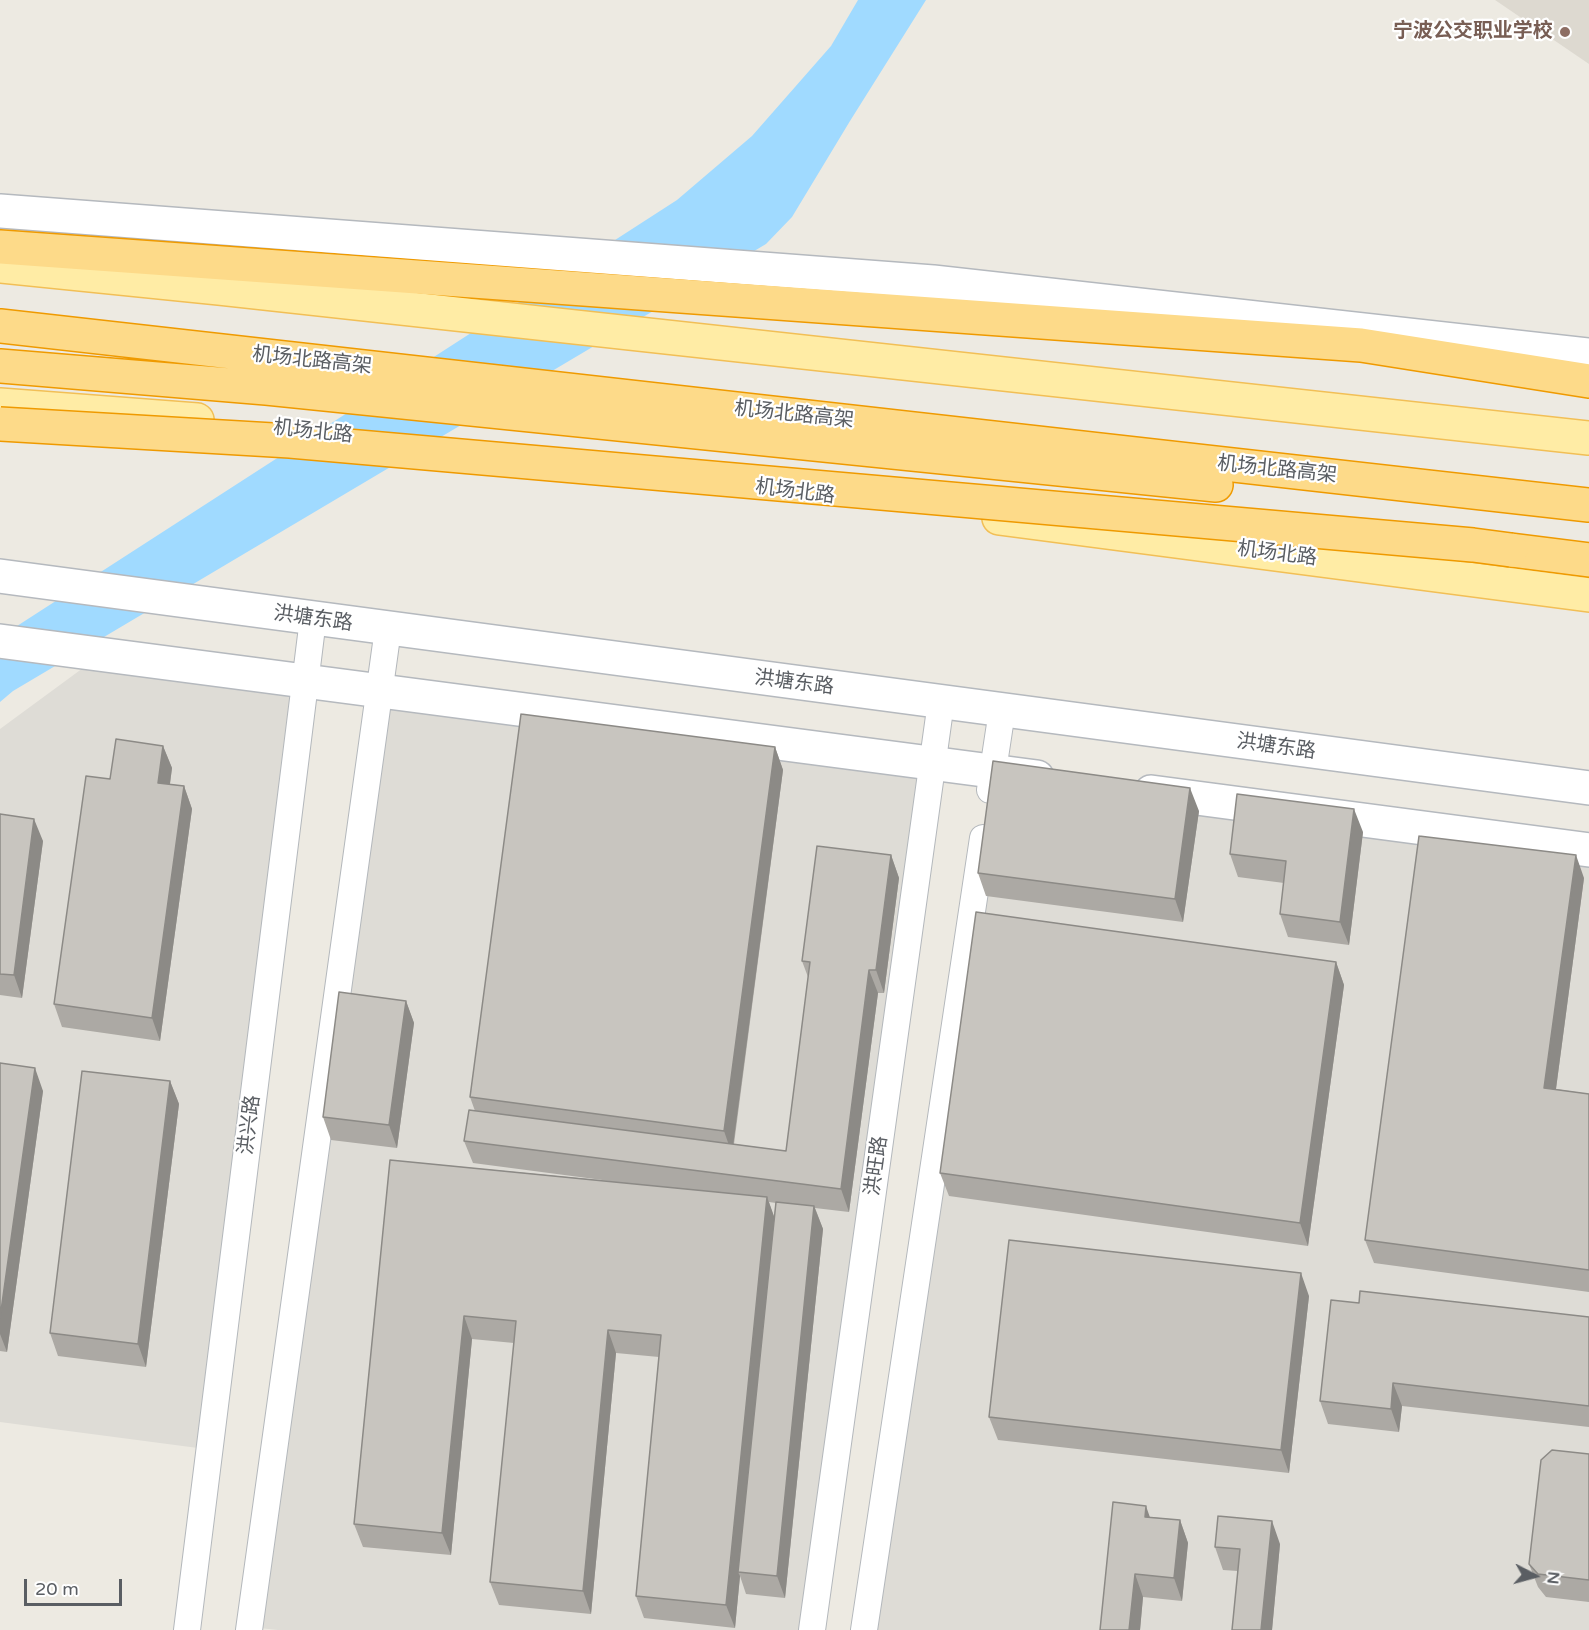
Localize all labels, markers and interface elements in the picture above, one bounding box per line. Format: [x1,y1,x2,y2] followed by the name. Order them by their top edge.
[1393,20,1553,44] place label: 宁波公交职业学校
[1558,25,1572,39] marker: 宁波公交职业学校
[251,343,373,379] street label: 机场北路高架
[733,397,855,433] street label: 机场北路高架
[272,416,354,448] street label: 机场北路
[1216,452,1338,488] street label: 机场北路高架
[754,475,836,509] street label: 机场北路
[1236,537,1318,571] street label: 机场北路
[272,602,354,636] street label: 洪塘东路
[753,666,835,700] street label: 洪塘东路
[1235,730,1317,764] street label: 洪塘东路
[234,1094,266,1156] street label: 洪兴路
[861,1135,893,1197] street label: 洪旺路
[1505,1546,1565,1606] north arrow
[27,1567,124,1605] scale bar
[1542,1570,1564,1585] text: N
[35,1578,79,1600] text: 20 m

